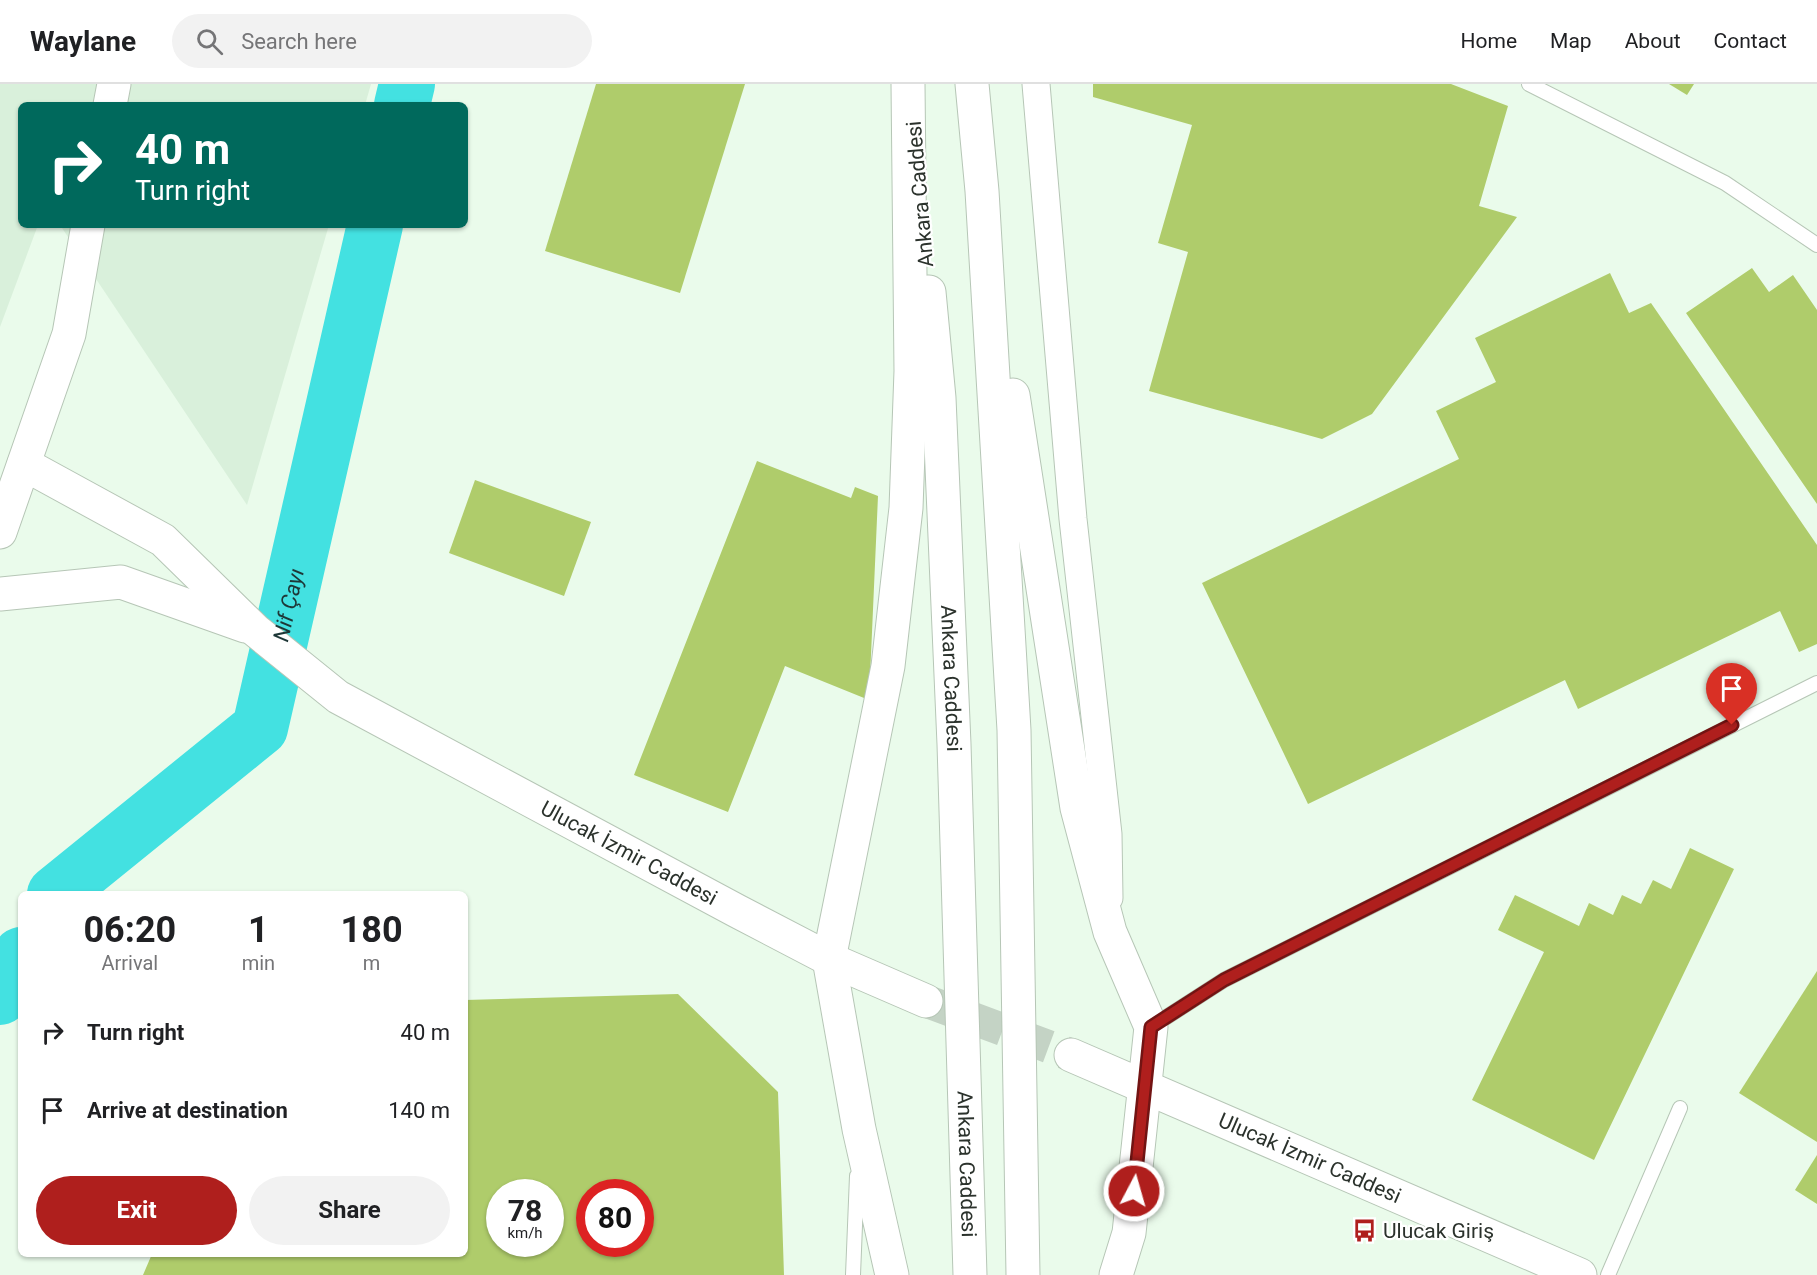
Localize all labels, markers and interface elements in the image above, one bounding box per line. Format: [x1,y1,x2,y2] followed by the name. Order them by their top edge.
[172,14,592,68] search box
[30,25,136,58] text: Waylane
[193,25,226,58] icon: search
[241,29,357,54] text: Search here
[1461,29,1517,53] text: Home
[1550,29,1592,53] text: Map
[1625,29,1681,53] text: About
[1714,29,1787,53] text: Contact
[902,120,938,268] street label: Ankara Caddesi
[135,125,230,174] text: 40 m
[36,126,114,204] icon: right
[135,175,250,207] text: Turn right
[268,566,309,644] water label: Nif Çayı
[936,604,966,752] street label: Ankara Caddesi
[1706,663,1757,725] pin
[1715,672,1748,705] icon: arrive
[537,796,721,910] street label: Ulucak İzmir Caddesi
[83,909,176,951] text: 06:20
[248,909,269,951] text: 1
[341,909,403,951] text: 180
[101,951,158,975] text: Arrival
[242,951,275,975] text: min
[363,951,380,975] text: m
[36,1016,69,1049] icon: right
[87,1020,184,1045] text: Turn right
[401,1020,450,1045] text: 40 m
[952,1090,981,1238] street label: Ankara Caddesi
[36,1094,69,1127] icon: arrive
[87,1098,288,1123] text: Arrive at destination
[388,1098,450,1123] text: 140 m
[1215,1108,1405,1208] street label: Ulucak İzmir Caddesi
[1102,1159,1166,1223] position arrow
[36,1176,237,1245] button: Exit
[249,1176,450,1245] button: Share
[576,1179,654,1257] speed limit sign: 80
[508,1193,542,1228] text: 78
[1352,1218,1378,1244] bus stop icon: Ulucak Giriş
[1383,1219,1494,1243] place label: Ulucak Giriş
[507,1224,543,1242] text: km/h

